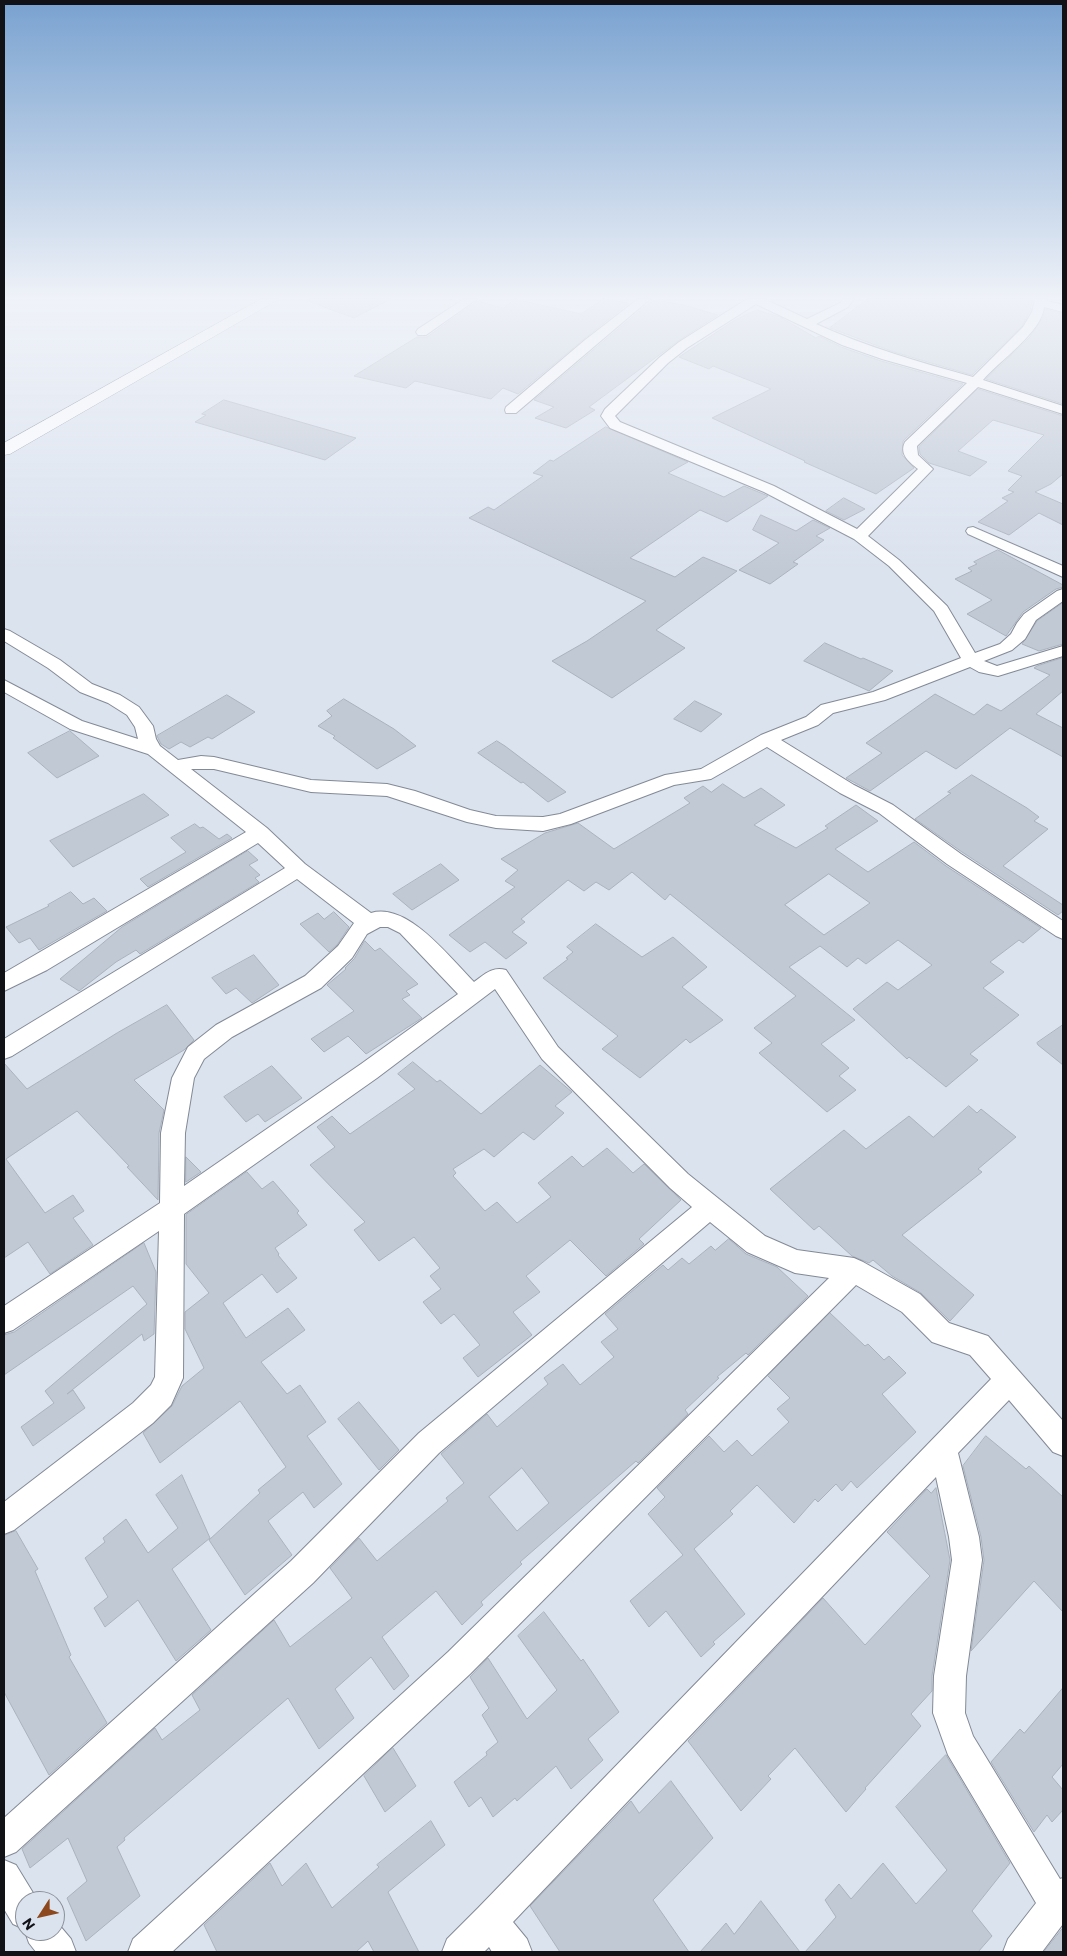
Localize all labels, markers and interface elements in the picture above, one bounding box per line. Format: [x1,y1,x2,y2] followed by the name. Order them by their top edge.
[15,1891,65,1941] north arrow
[18,1915,38,1933] text: N

